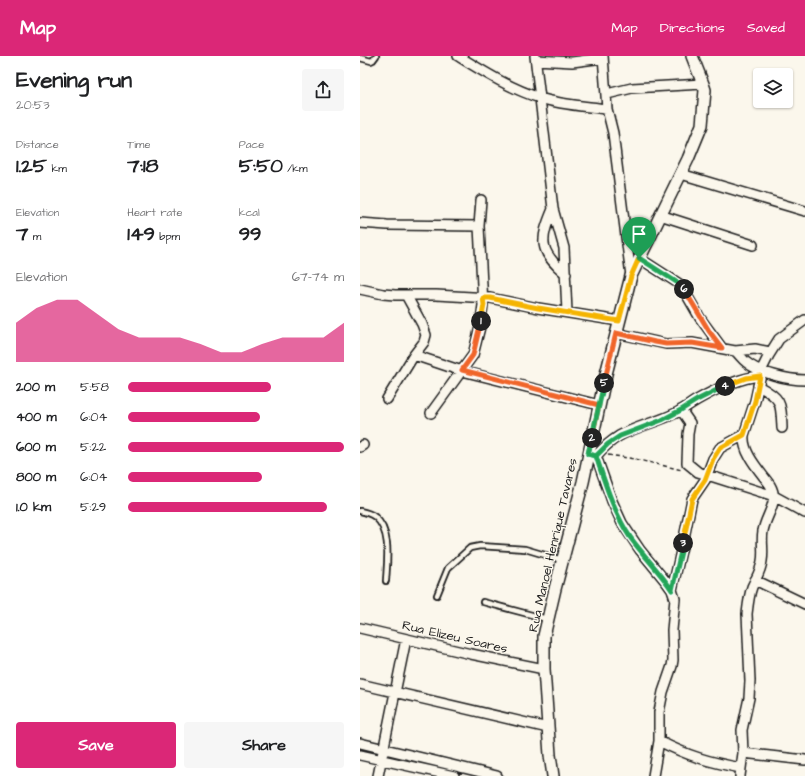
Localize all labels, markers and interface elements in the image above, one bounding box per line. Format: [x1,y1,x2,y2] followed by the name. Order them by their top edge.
[20,15,56,42] text: Map
[611,18,638,38] text: Map
[660,18,725,38] text: Directions
[747,18,785,38] text: Saved
[16,65,132,96] text: Evening run
[753,68,793,108] map controls
[753,68,793,108] button: layers
[302,69,344,111] button: share
[16,96,50,114] text: 20:53
[16,137,59,152] text: Distance
[127,137,150,152] text: Time
[239,137,264,152] text: Pace
[16,152,47,180] text: 1.25
[127,152,159,180] text: 7:18
[239,152,283,180] text: 5:50
[47,161,67,176] text: km
[283,161,308,176] text: /km
[16,205,59,220] text: Elevation
[127,205,183,220] text: Heart rate
[239,205,260,220] text: kcal
[622,217,656,258] pin
[16,220,28,248] text: 7
[127,220,155,248] text: 149
[239,220,261,248] text: 99
[628,223,650,245] icon: arrive
[28,229,41,244] text: m
[155,229,180,244] text: bpm
[16,268,67,286] text: Elevation
[292,268,344,286] text: 67–74 m
[674,279,694,299] pin: 6
[681,281,687,296] text: 6
[471,311,491,331] pin: 1
[480,313,482,328] text: 1
[594,373,614,393] pin: 5
[600,375,608,390] text: 5
[715,376,735,396] pin: 4
[16,378,55,396] text: 200 m
[80,378,109,396] text: 5:58
[721,378,729,393] text: 4
[16,408,57,426] text: 400 m
[80,408,107,426] text: 6:04
[582,428,602,448] pin: 2
[589,430,595,445] text: 2
[16,438,56,456] text: 600 m
[80,438,106,456] text: 5:22
[524,456,582,634] street label: Rua Manoel Henrique Tavares
[16,468,56,486] text: 800 m
[80,468,107,486] text: 6:04
[16,498,51,516] text: 1.0 km
[80,498,106,516] text: 5:29
[673,533,693,553] pin: 3
[680,535,686,550] text: 3
[400,616,510,658] street label: Rua Elizeu Soares
[16,722,176,768] button: Save
[184,722,344,768] button: Share

